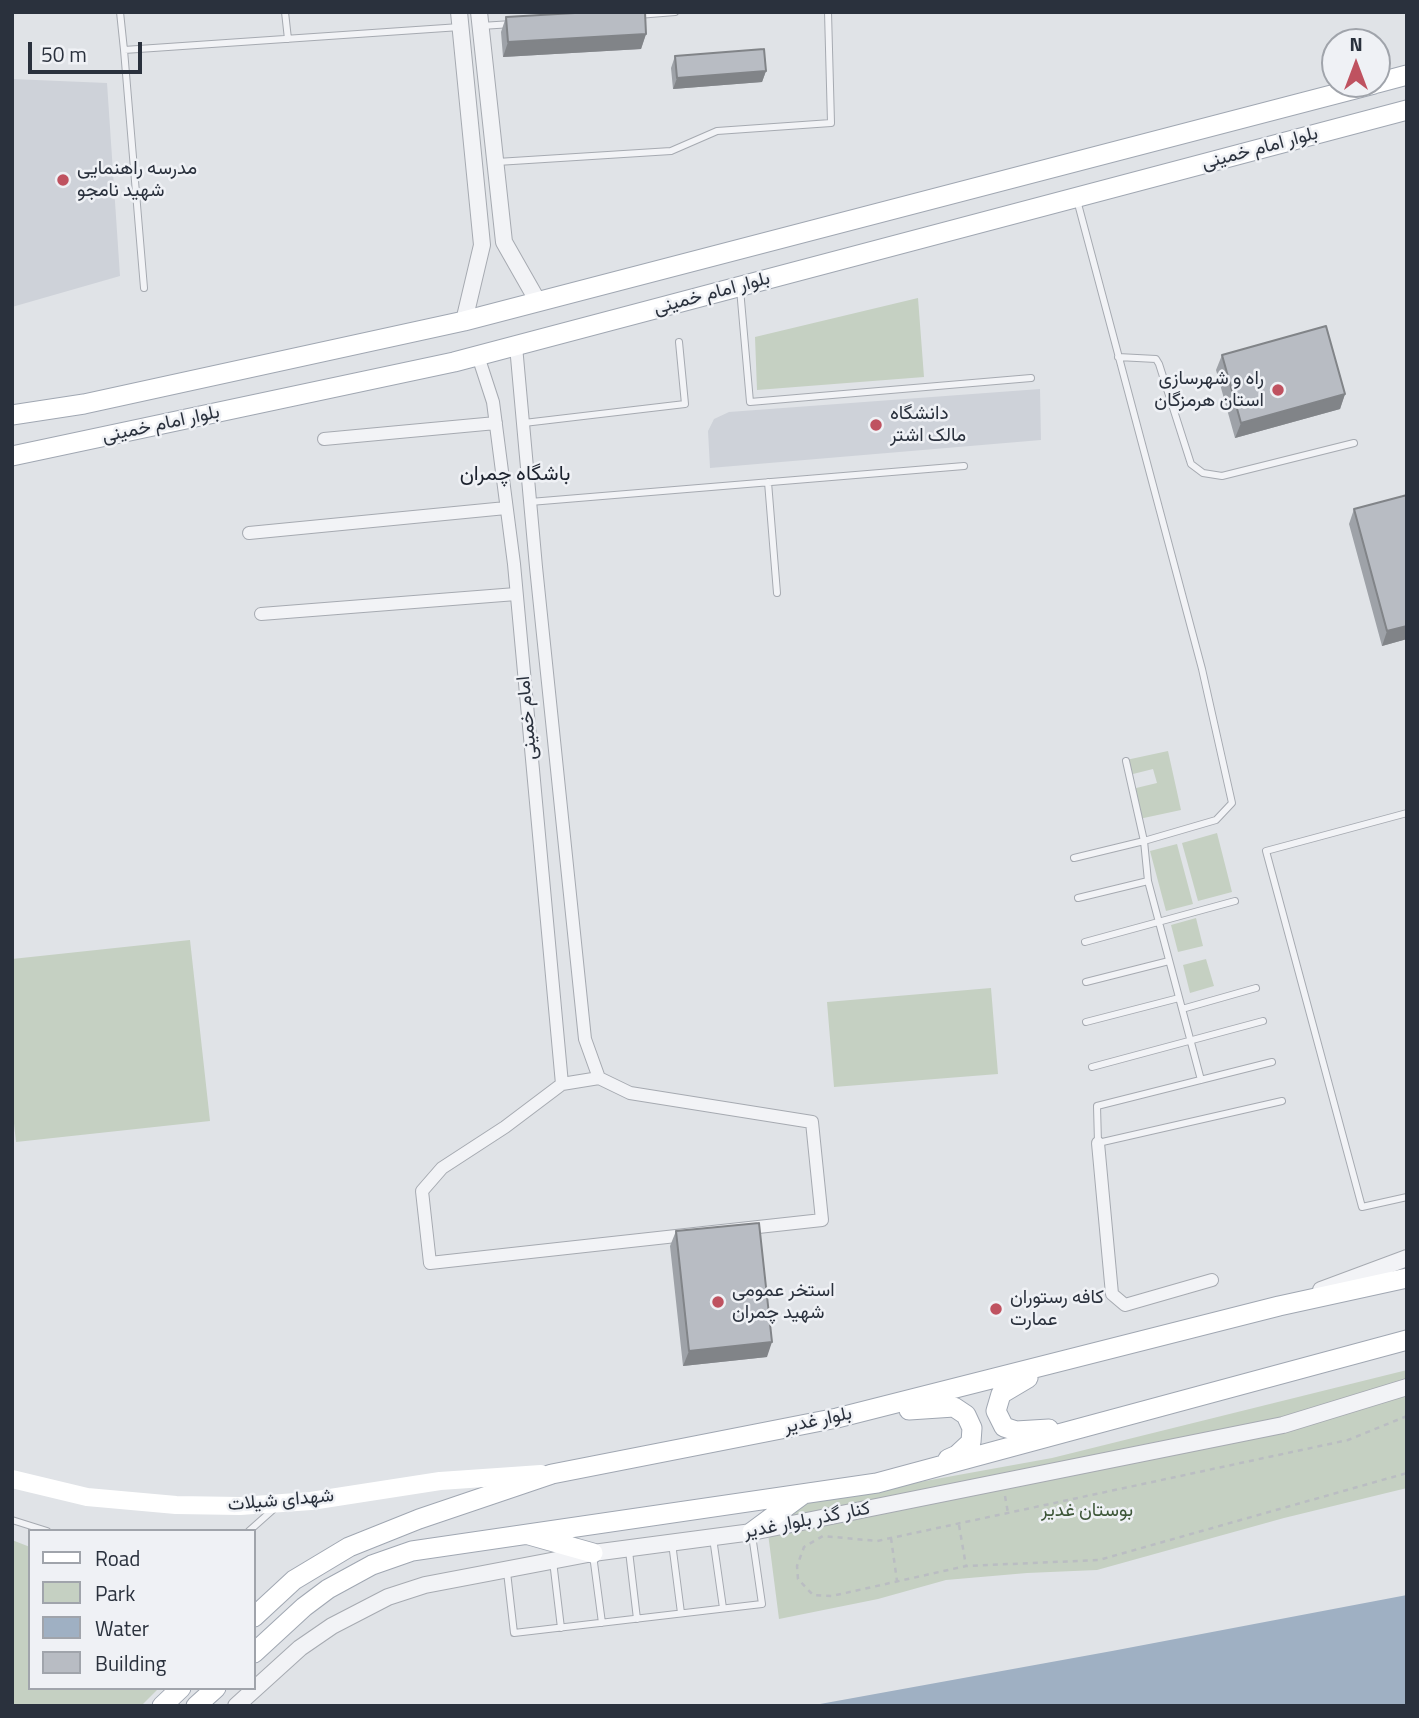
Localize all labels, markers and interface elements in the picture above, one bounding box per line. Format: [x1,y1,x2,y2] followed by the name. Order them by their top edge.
[32,28,145,72] scale bar
[1321,28,1391,98] north arrow
[1349,29,1363,58] text: N
[41,38,87,70] text: 50 m
[1199,123,1321,175] street label: بلوار امام خمینی
[77,158,197,202] place label: مدرسه راهنمایی شهید نامجو
[55,172,71,188] marker: مدرسه راهنمایی شهید نامجو
[651,268,773,320] street label: بلوار امام خمینی
[1154,368,1264,412] place label: راه و شهرسازی استان هرمزگان
[1270,382,1286,398] marker: راه و شهرسازی استان هرمزگان
[100,401,222,449] street label: بلوار امام خمینی
[890,403,966,447] place label: دانشگاه مالک اشتر
[868,417,884,433] marker: دانشگاه مالک اشتر
[460,462,570,488] district label: باشگاه چمران
[513,675,543,761] street label: امام خمینی
[732,1280,835,1324] place label: استخر عمومی شهید چمران
[1010,1287,1104,1331] place label: کافه رستوران عمارت
[710,1294,726,1310] marker: استخر عمومی شهید چمران
[988,1301,1004,1317] marker: کافه رستوران عمارت
[782,1403,854,1439] street label: بلوار غدیر
[227,1485,335,1517] street label: شهدای شیلات
[742,1498,872,1544] street label: کنار گذر بلوار غدیر
[1041,1500,1133,1522] park label: بوستان غدیر
[28,1529,256,1690] legend
[95,1542,140,1574] text: Road
[95,1577,135,1609] text: Park
[95,1612,149,1644] text: Water
[95,1647,166,1679] text: Building

